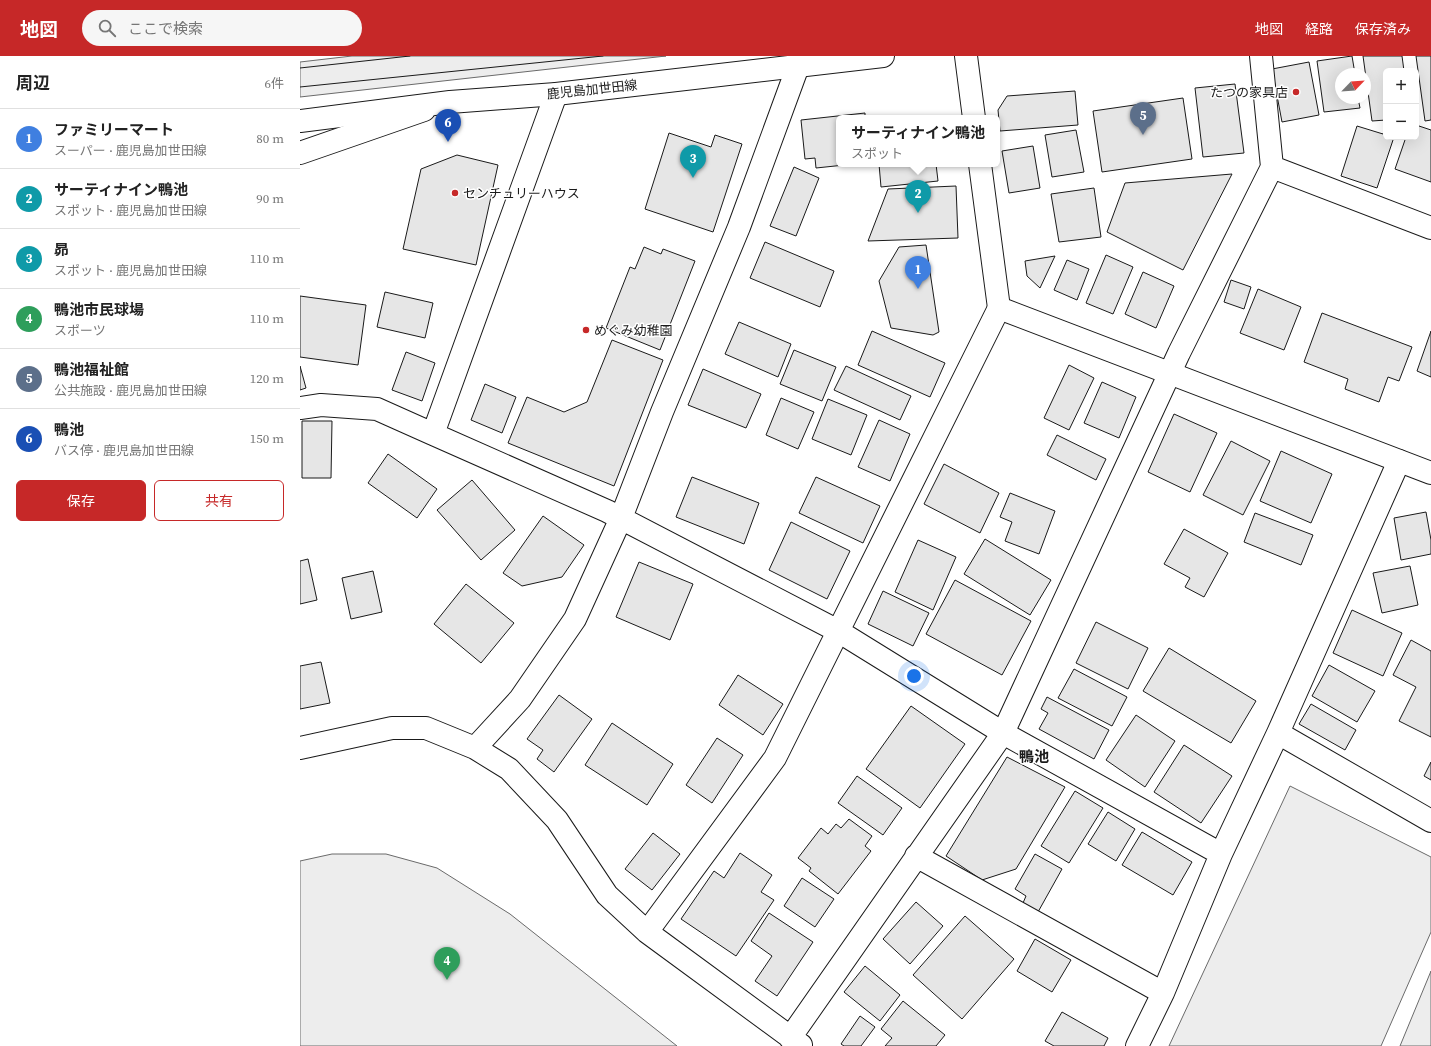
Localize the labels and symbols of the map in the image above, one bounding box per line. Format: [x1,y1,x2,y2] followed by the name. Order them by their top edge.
[1335,68,1371,104] north arrow
[546,76,638,103] street label: 鹿児島加世田線
[1210,84,1288,101] place label: たつの家具店
[1291,87,1301,97] marker: たつの家具店
[1130,102,1156,135] pin: 5
[435,109,461,142] pin: 6
[680,145,706,178] pin: 3
[905,180,931,213] pin: 2
[463,185,580,202] place label: センチュリーハウス
[450,188,460,198] marker: センチュリーハウス
[905,256,931,289] pin: 1
[594,322,672,339] place label: めぐみ幼稚園
[581,325,591,335] marker: めぐみ幼稚園
[904,666,924,686] your location
[1019,746,1049,767] district label: 鴨池
[434,947,460,980] pin: 4

